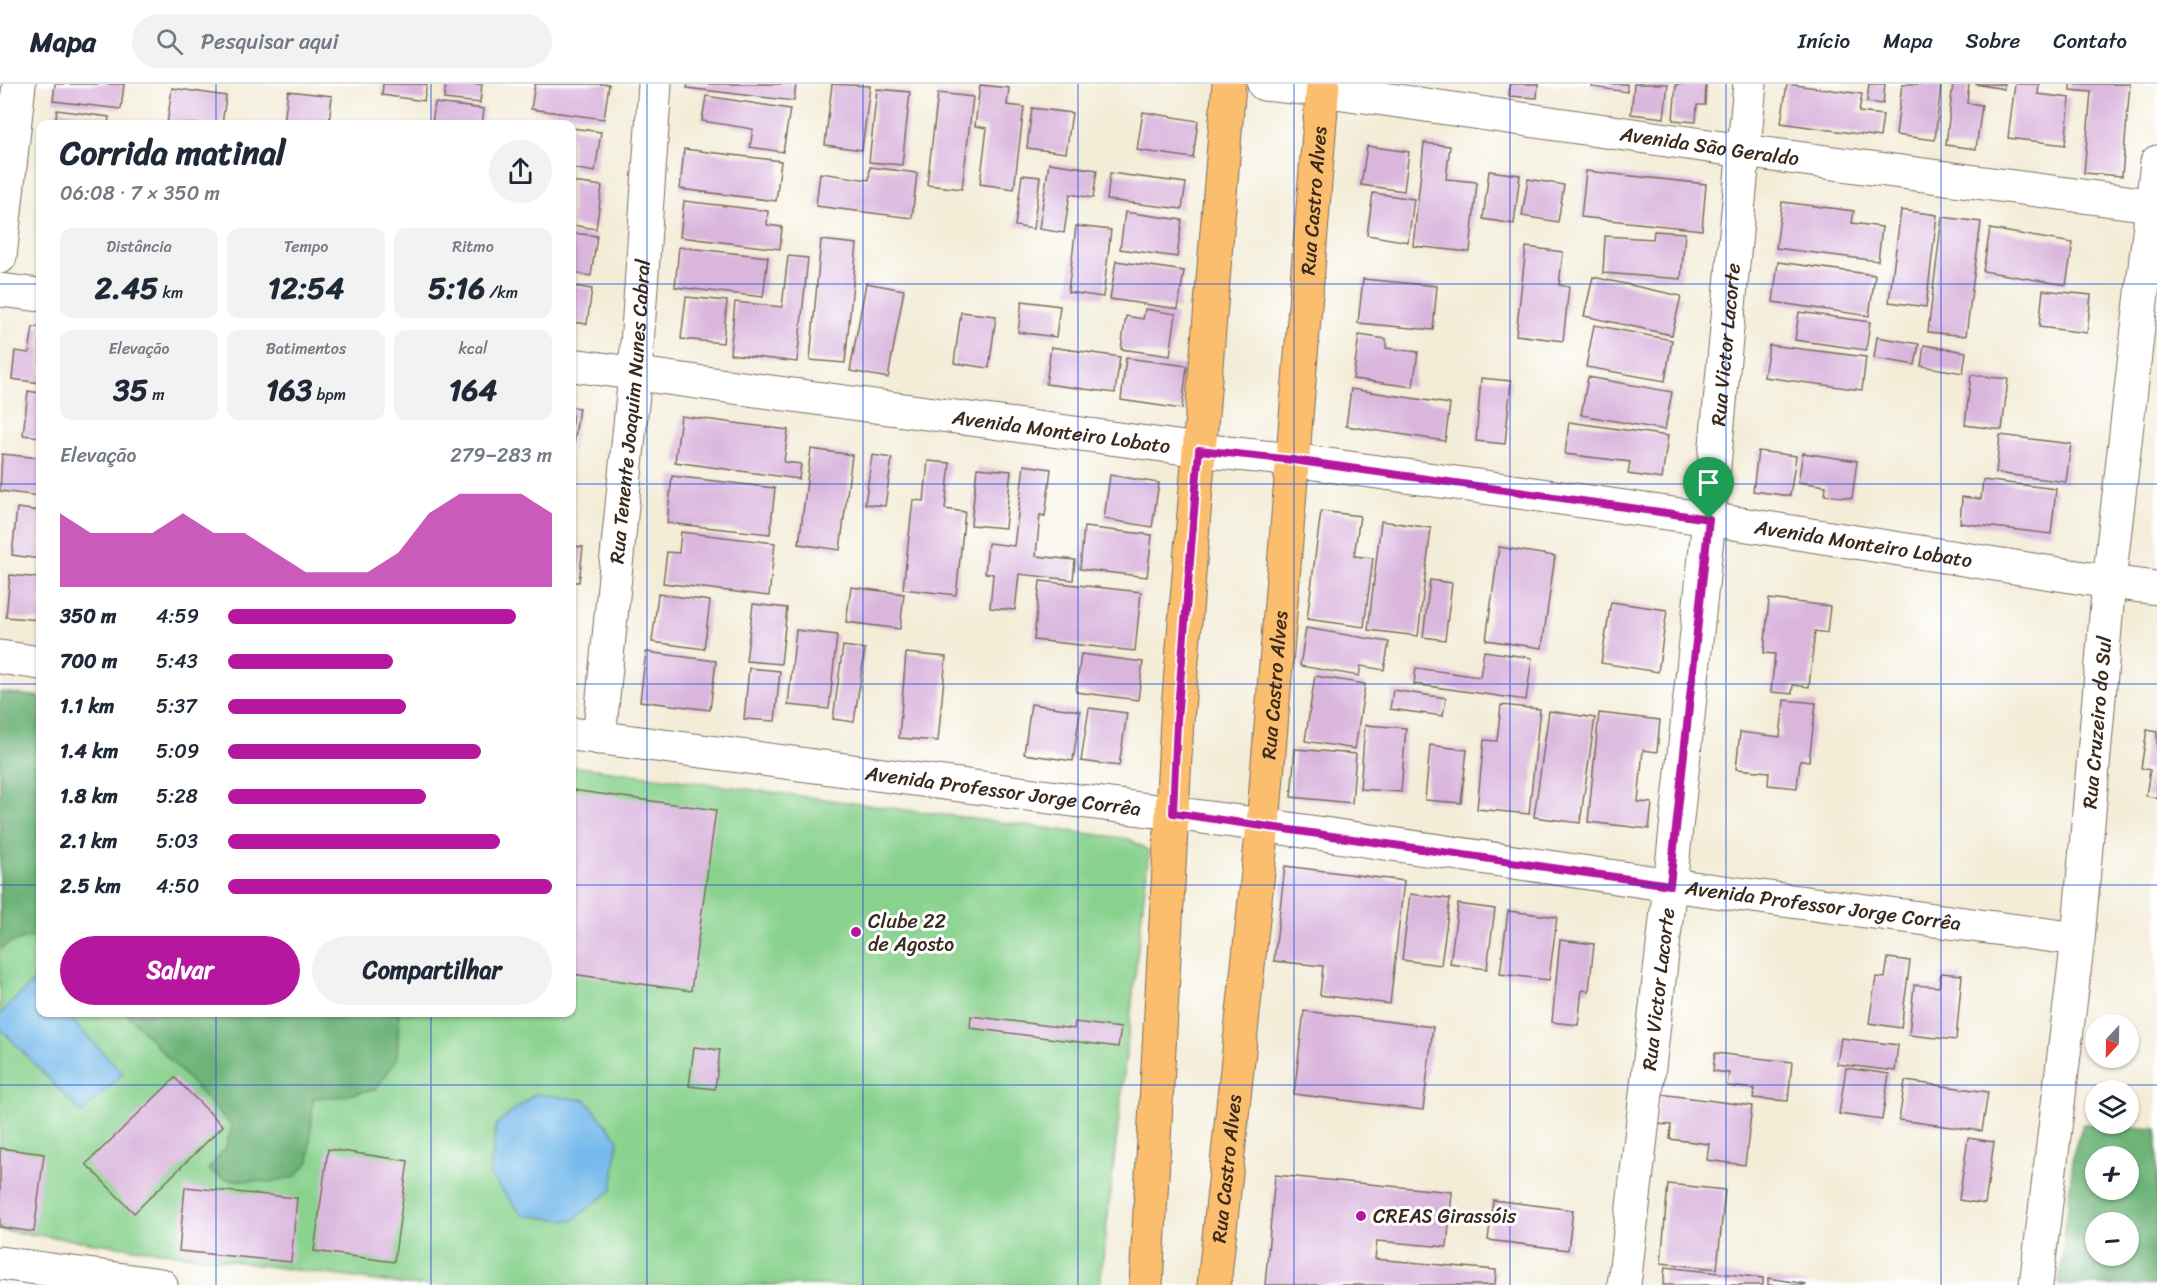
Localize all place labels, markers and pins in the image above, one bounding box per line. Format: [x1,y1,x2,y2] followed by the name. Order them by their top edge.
[1683,457,1734,519] pin
[868,904,954,962] place label: Clube 22 de Agosto
[849,925,863,939] marker: Clube 22 de Agosto
[1373,1199,1517,1234] place label: CREAS Girassóis
[1354,1209,1368,1223] marker: CREAS Girassóis

